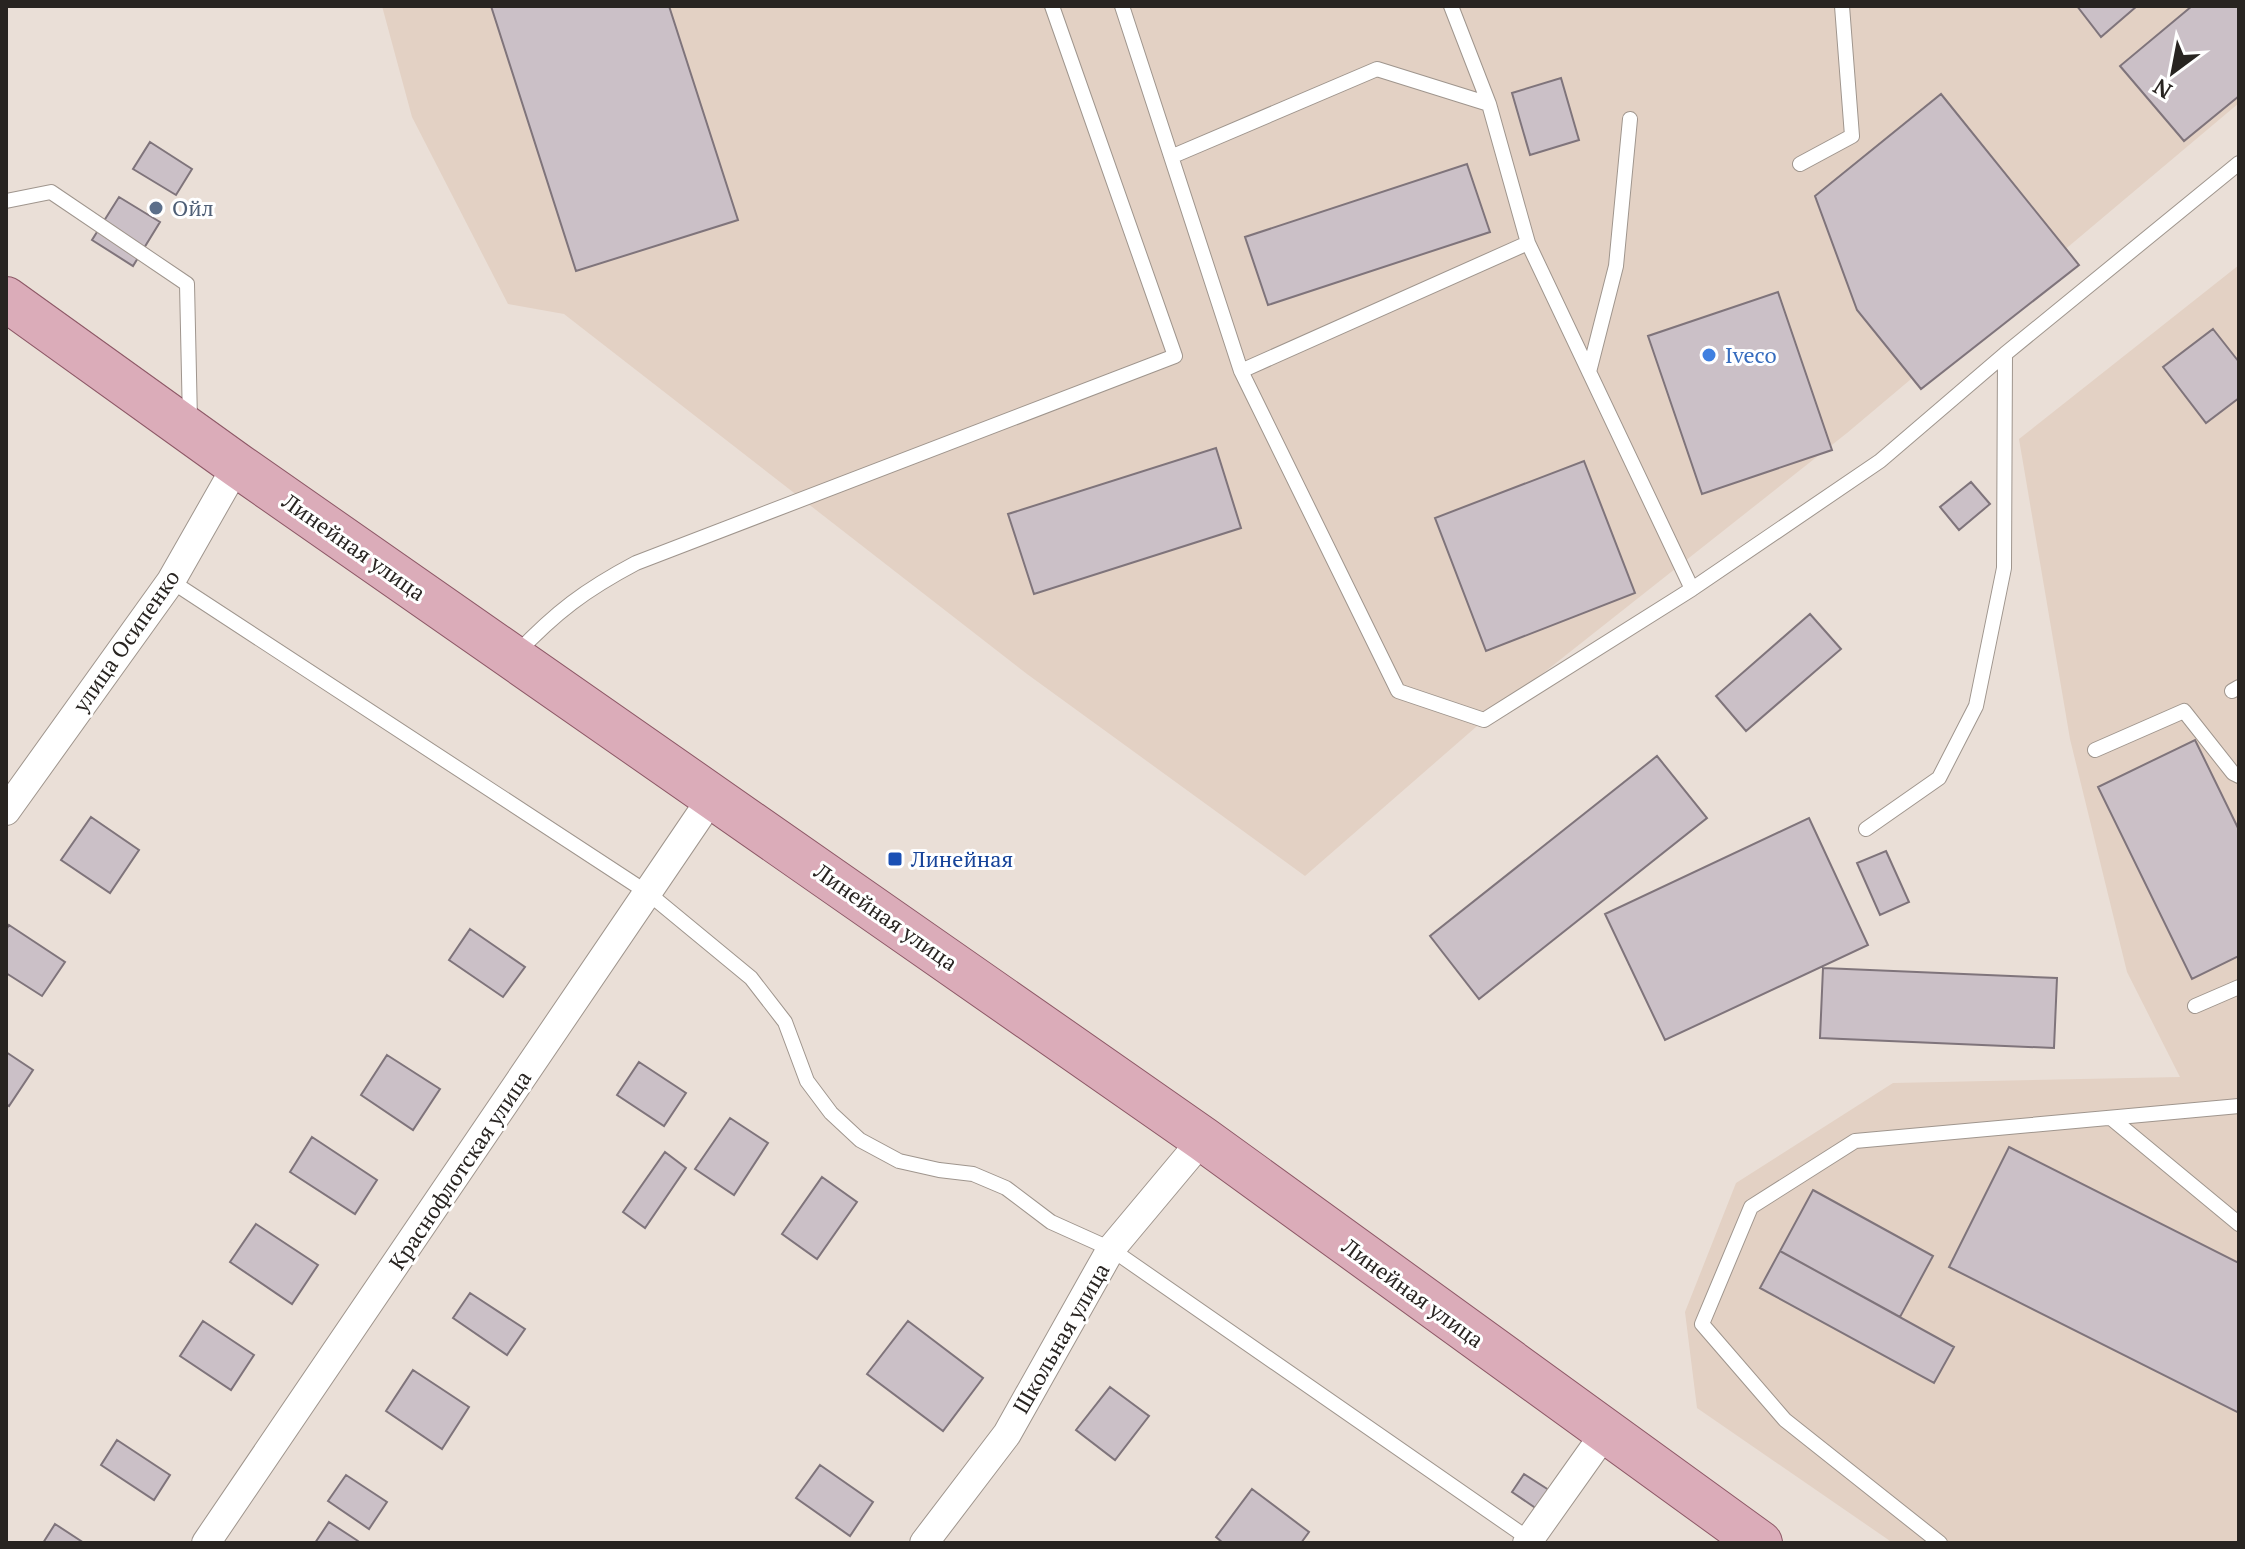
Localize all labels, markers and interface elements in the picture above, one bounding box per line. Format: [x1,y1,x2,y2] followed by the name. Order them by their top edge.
[2133,32,2213,112] north arrow
[2147,73,2177,106] text: N
[172,193,214,222] place label: Ойл
[147,199,165,217] marker: Ойл
[1725,340,1777,369] place label: Iveco
[1700,346,1718,364] marker: Iveco
[276,486,431,607] street label: Линейная улица
[65,564,186,719] street label: улица Осипенко
[910,844,1013,873] place label: Линейная
[886,850,904,868] marker: Линейная
[808,856,963,977] street label: Линейная улица
[382,1064,537,1275] street label: Краснофлотская улица
[1336,1231,1490,1354] street label: Линейная улица
[1006,1257,1115,1418] street label: Школьная улица

